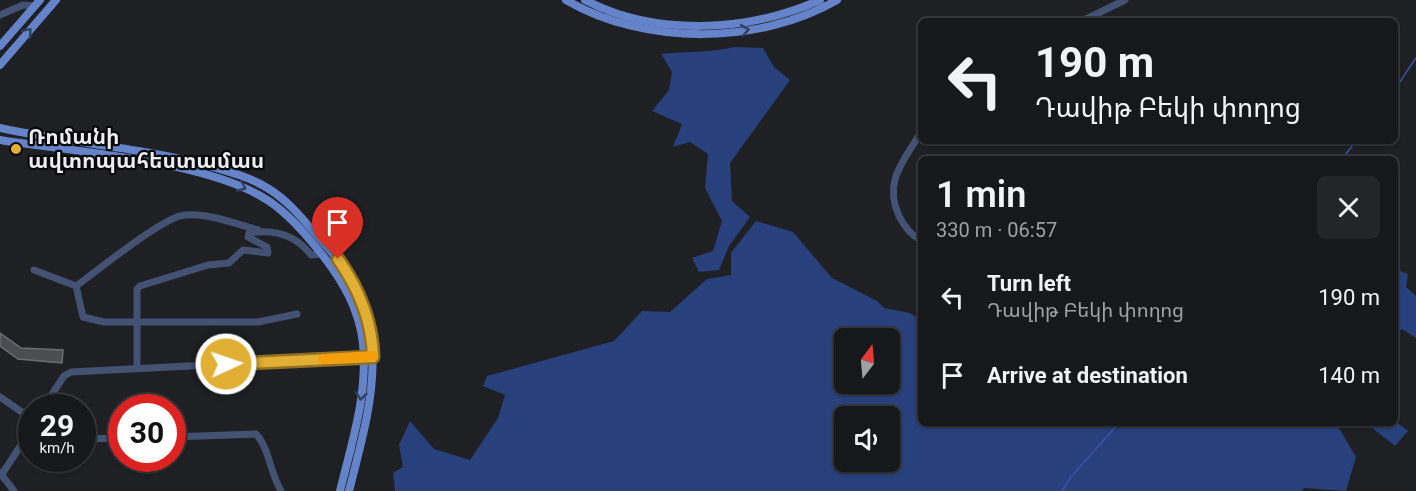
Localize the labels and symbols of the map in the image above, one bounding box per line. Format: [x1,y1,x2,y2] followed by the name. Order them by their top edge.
[740,24,749,36] one-way arrow
[20,28,31,39] one-way arrow
[28,125,264,173] place label: Ռոմանի ավտոպահեստամաս
[9,142,23,156] marker: Ռոմանի ավտոպահեստամաս
[236,180,247,192] one-way arrow
[312,197,363,259] pin
[834,328,900,394] north arrow
[194,332,258,396] position arrow
[356,392,368,401] one-way arrow
[108,394,186,472] speed limit sign: 30

